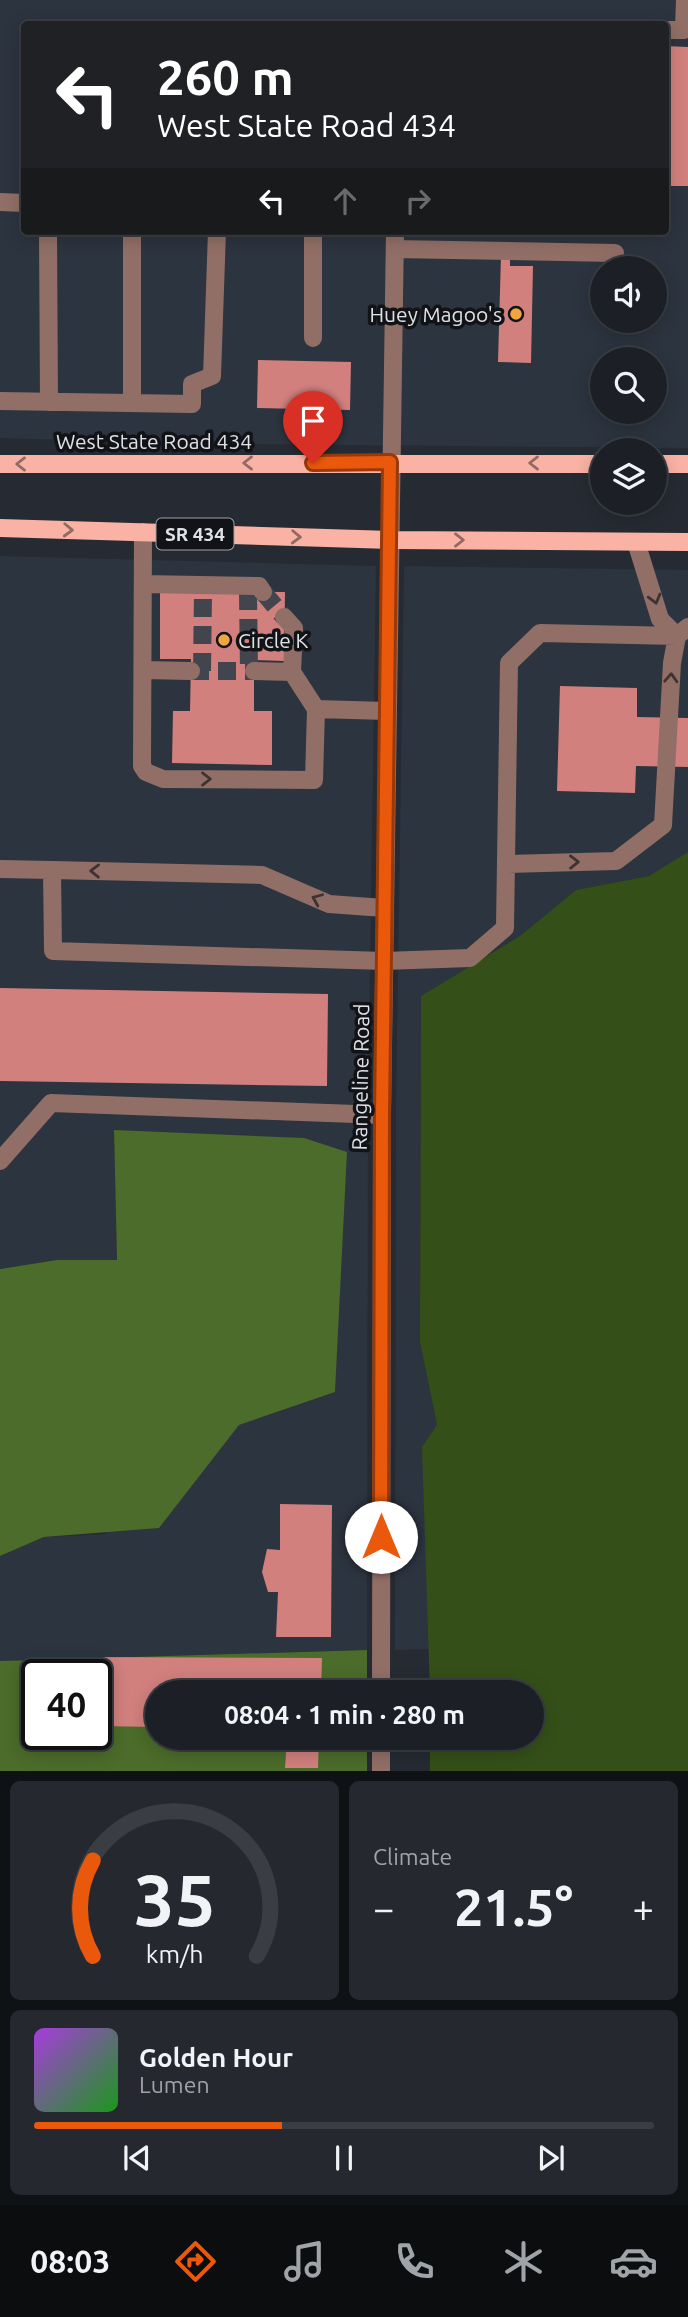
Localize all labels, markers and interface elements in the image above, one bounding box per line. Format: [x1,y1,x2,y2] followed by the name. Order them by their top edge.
[42,49,133,140] icon: left
[157,49,294,104] text: 260 m
[157,107,456,143] text: West State Road 434
[253,182,291,220] icon: left
[326,182,364,220] icon: ahead
[399,182,437,220] icon: right
[590,256,667,515] map controls
[590,256,667,333] button: sound
[369,302,502,326] place label: Huey Magoo's
[508,306,524,322] marker: Huey Magoo's
[590,347,667,424] button: search
[283,391,343,463] pin
[294,402,332,440] icon: arrive
[56,429,252,453] street label: West State Road 434
[590,438,667,515] button: layers
[243,455,253,471] one-way arrow
[528,455,539,471] one-way arrow
[15,456,26,472] one-way arrow
[156,519,234,550] road number: SR 434
[63,522,74,538] one-way arrow
[291,529,301,545] one-way arrow
[454,532,465,548] one-way arrow
[647,592,661,604] one-way arrow
[238,628,309,652] place label: Circle K
[216,632,232,648] marker: Circle K
[663,673,678,684] one-way arrow
[201,771,212,787] one-way arrow
[570,854,580,870] one-way arrow
[89,863,100,879] one-way arrow
[312,894,324,908] one-way arrow
[347,1003,373,1151] street label: Rangeline Road
[344,1500,418,1574] position arrow
[21,1659,112,1750] speed limit sign: 40
[224,1700,465,1729] text: 08:04 · 1 min · 280 m
[373,1844,452,1869] text: Climate
[133,1859,216,1941] text: 35
[454,1878,573,1936] text: 21.5°
[373,1887,394,1929] text: −
[633,1887,654,1929] text: +
[146,1940,203,1968] text: km/h
[139,2043,293,2072] text: Golden Hour
[139,2072,210,2097] text: Lumen
[118,2139,156,2177] icon: previous
[325,2139,363,2177] icon: pause
[532,2139,570,2177] icon: next
[171,2237,220,2286] icon: directions
[280,2237,329,2286] icon: music
[390,2237,439,2286] icon: phone
[499,2237,548,2286] icon: climate
[609,2237,658,2286] icon: car
[30,2243,110,2279] text: 08:03

